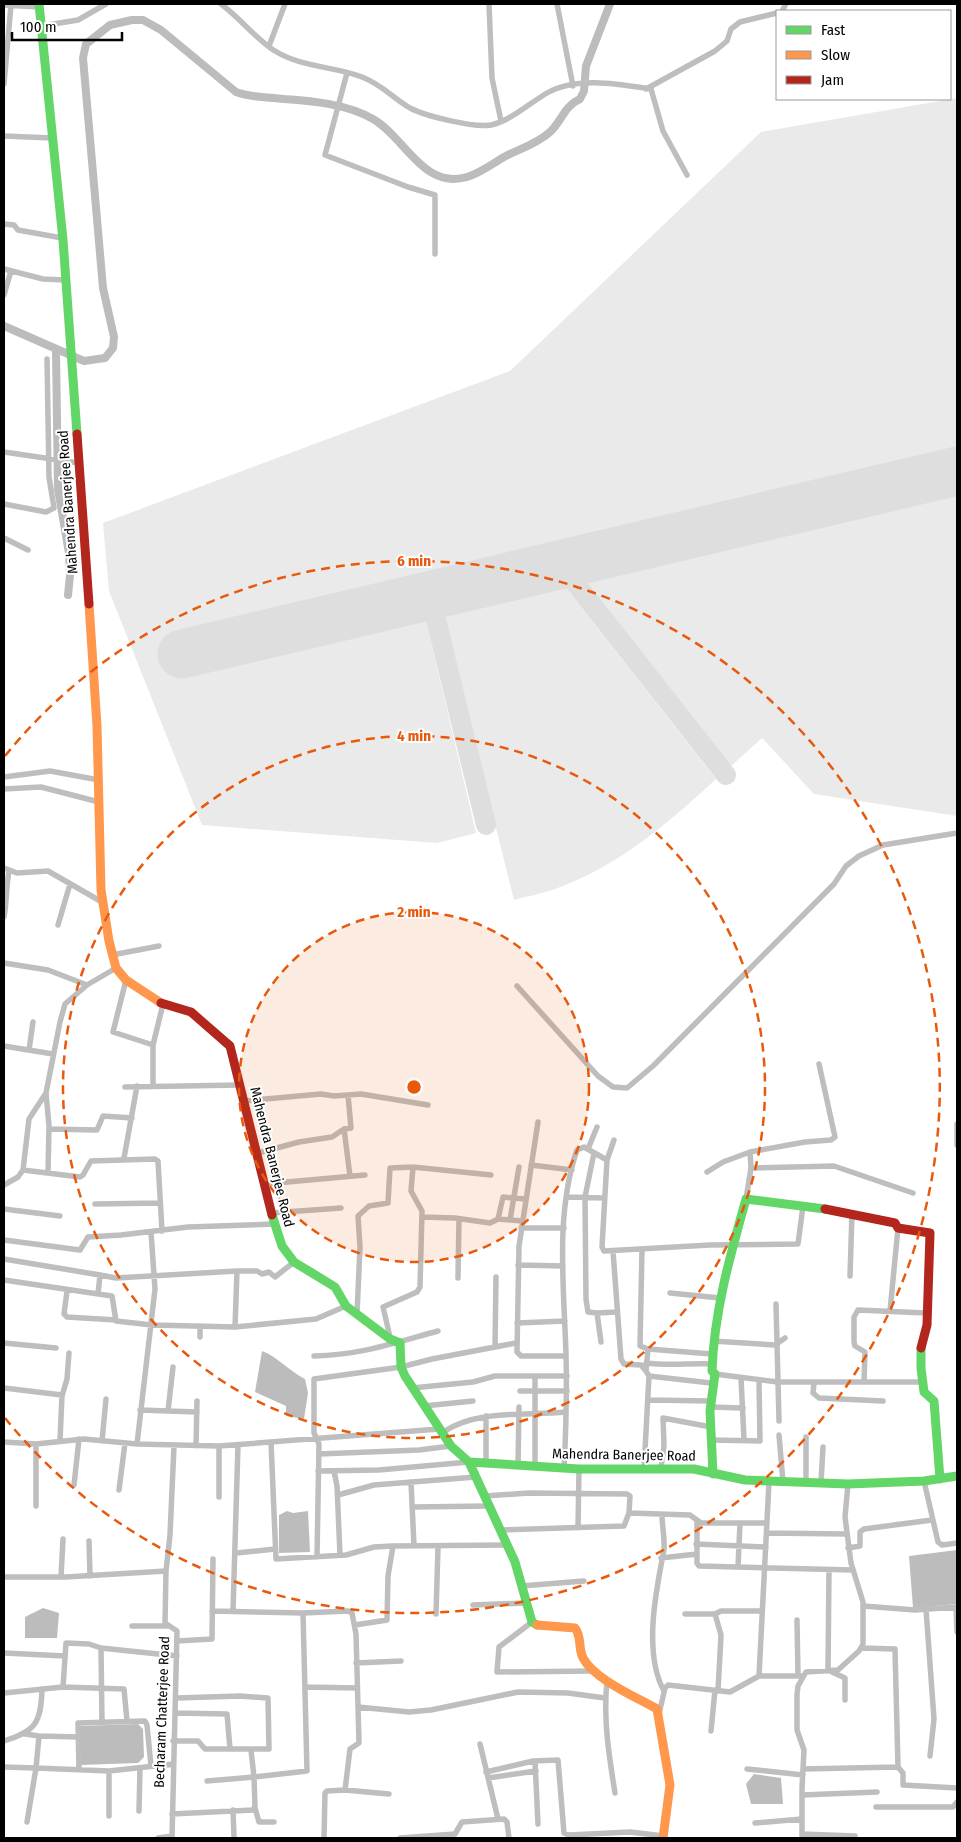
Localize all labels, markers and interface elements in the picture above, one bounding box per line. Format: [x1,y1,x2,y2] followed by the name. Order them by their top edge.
[12,10,122,42] scale bar
[776,10,951,100] legend
[20,18,57,36] text: 100 m
[821,21,845,39] text: Fast
[821,46,850,64] text: Slow
[821,71,844,89] text: Jam
[55,430,81,574] street label: Mahendra Banerjee Road
[397,552,431,570] text: 6 min
[397,727,431,745] text: 4 min
[396,903,431,921] text: 2 min
[405,1078,423,1096] centre of rings
[246,1085,298,1229] street label: Mahendra Banerjee Road
[552,1445,696,1465] street label: Mahendra Banerjee Road
[151,1636,173,1788] street label: Becharam Chatterjee Road

